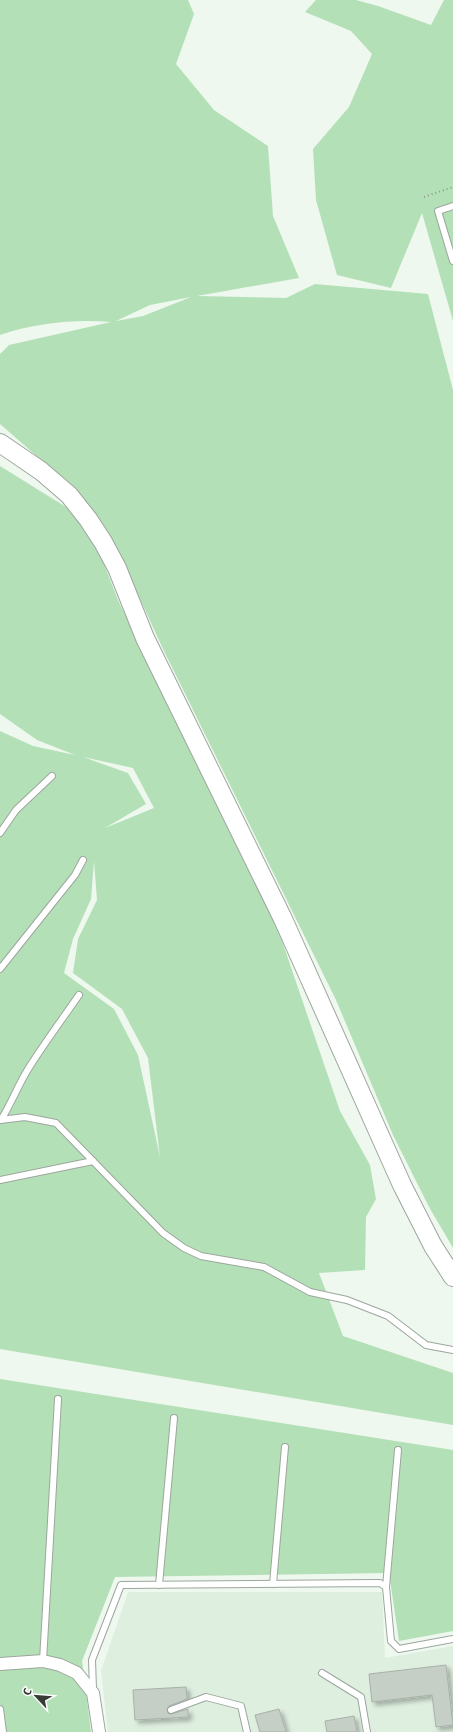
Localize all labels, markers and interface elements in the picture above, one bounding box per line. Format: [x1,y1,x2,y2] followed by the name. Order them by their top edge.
[16,1676,56,1716] north arrow
[20,1686,35,1698] text: С

